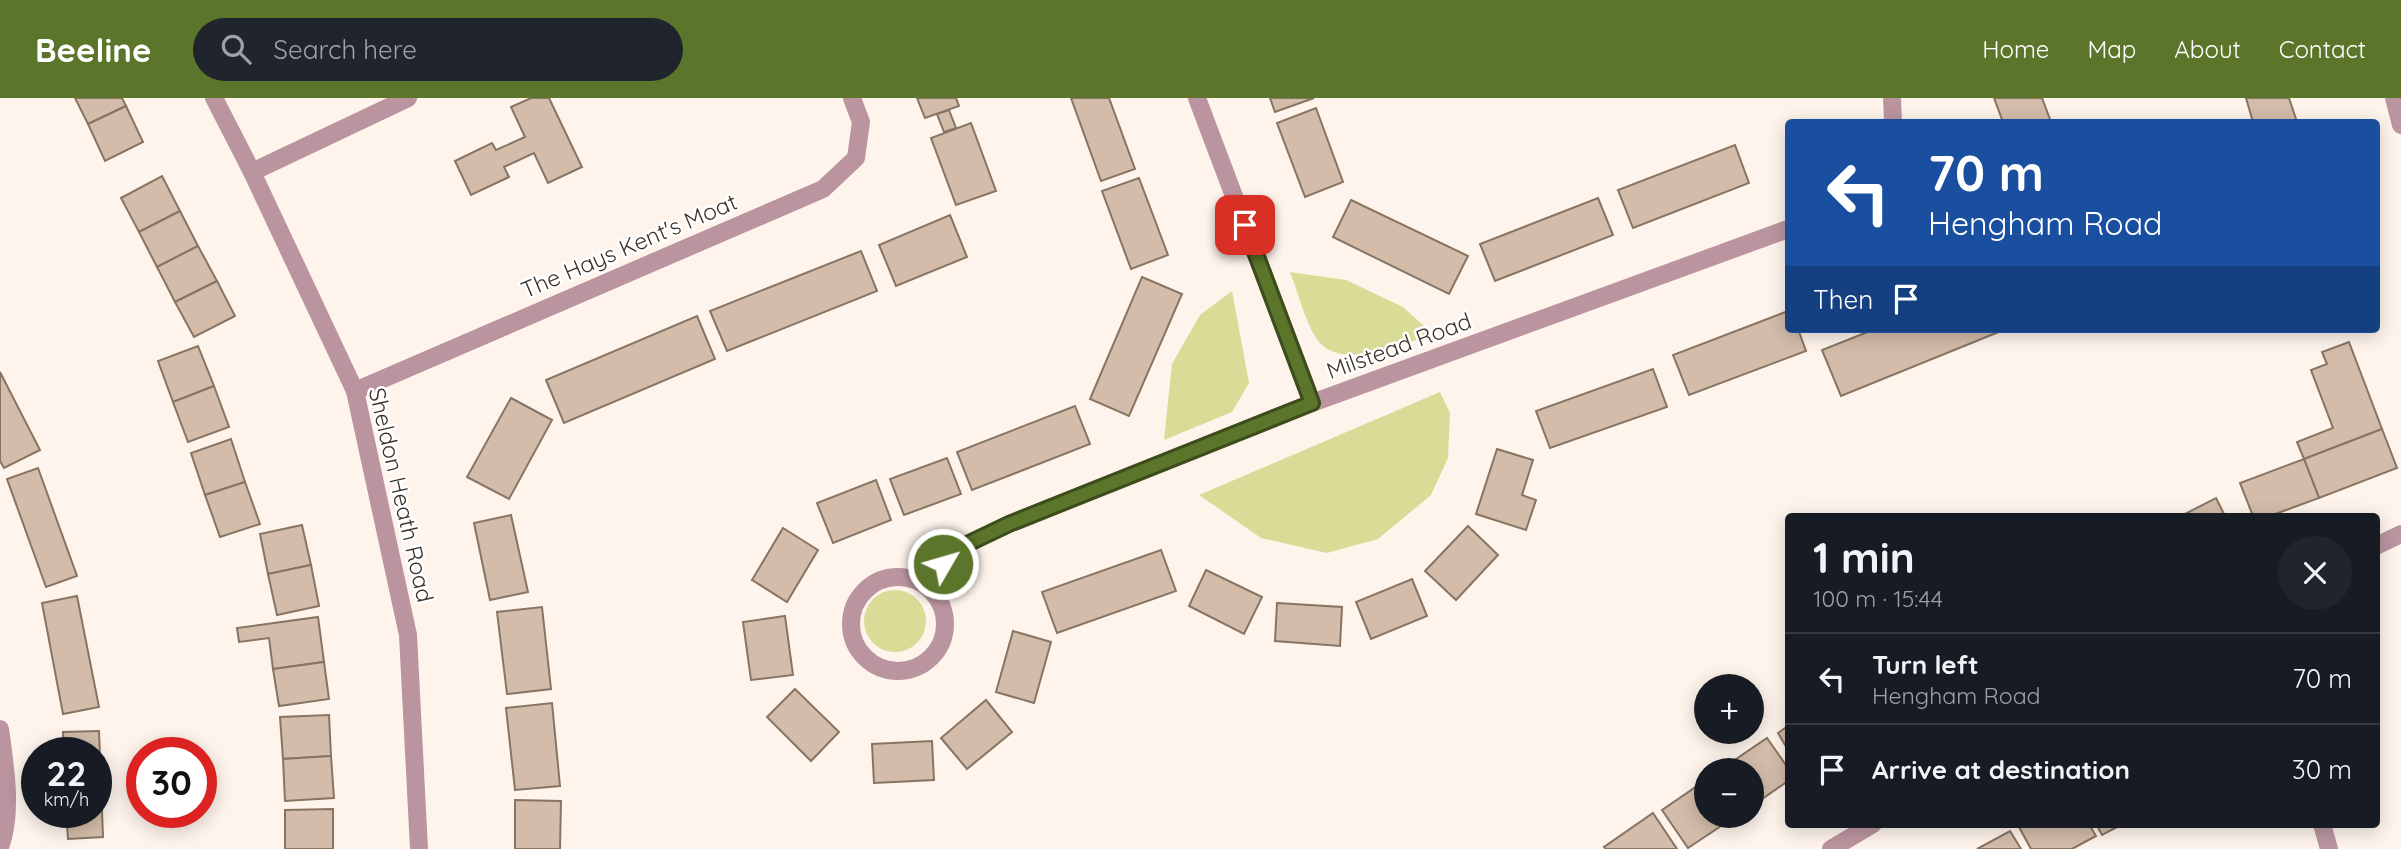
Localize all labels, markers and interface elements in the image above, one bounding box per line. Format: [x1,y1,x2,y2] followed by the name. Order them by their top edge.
[193,18,683,81] search box
[35,29,151,70] text: Beeline
[217,30,255,68] icon: search
[273,33,417,66] text: Search here
[1982,34,2049,64] text: Home
[2087,34,2136,64] text: Map
[2174,34,2241,64] text: About
[2279,34,2366,64] text: Contact
[1928,142,2044,203] text: 70 m
[1813,147,1904,238] icon: left
[516,187,741,304] street label: The Hays Kent's Moat
[1215,195,1275,255] pin
[1928,203,2162,243] text: Hengham Road
[1226,206,1264,244] icon: arrive
[1887,280,1925,318] icon: arrive
[1813,283,1873,316] text: Then
[1322,306,1475,385] street label: Milstead Road
[363,385,440,605] street label: Sheldon Heath Road
[906,527,980,601] position arrow
[1813,531,1915,584] text: 1 min
[2278,536,2352,610] button: close
[1813,584,1943,613] text: 100 m · 15:44
[1872,648,1979,681] text: Turn left
[1813,660,1851,698] icon: left
[2292,662,2352,695] text: 70 m
[1694,674,1764,828] map controls
[1694,674,1764,744] button: +
[1872,681,2041,710] text: Hengham Road
[126,737,217,828] speed limit sign: 30
[47,751,86,795] text: 22
[1813,751,1851,789] icon: arrive
[1872,753,2130,786] text: Arrive at destination
[2292,753,2352,786] text: 30 m
[1694,758,1764,828] button: −
[44,788,89,811] text: km/h

